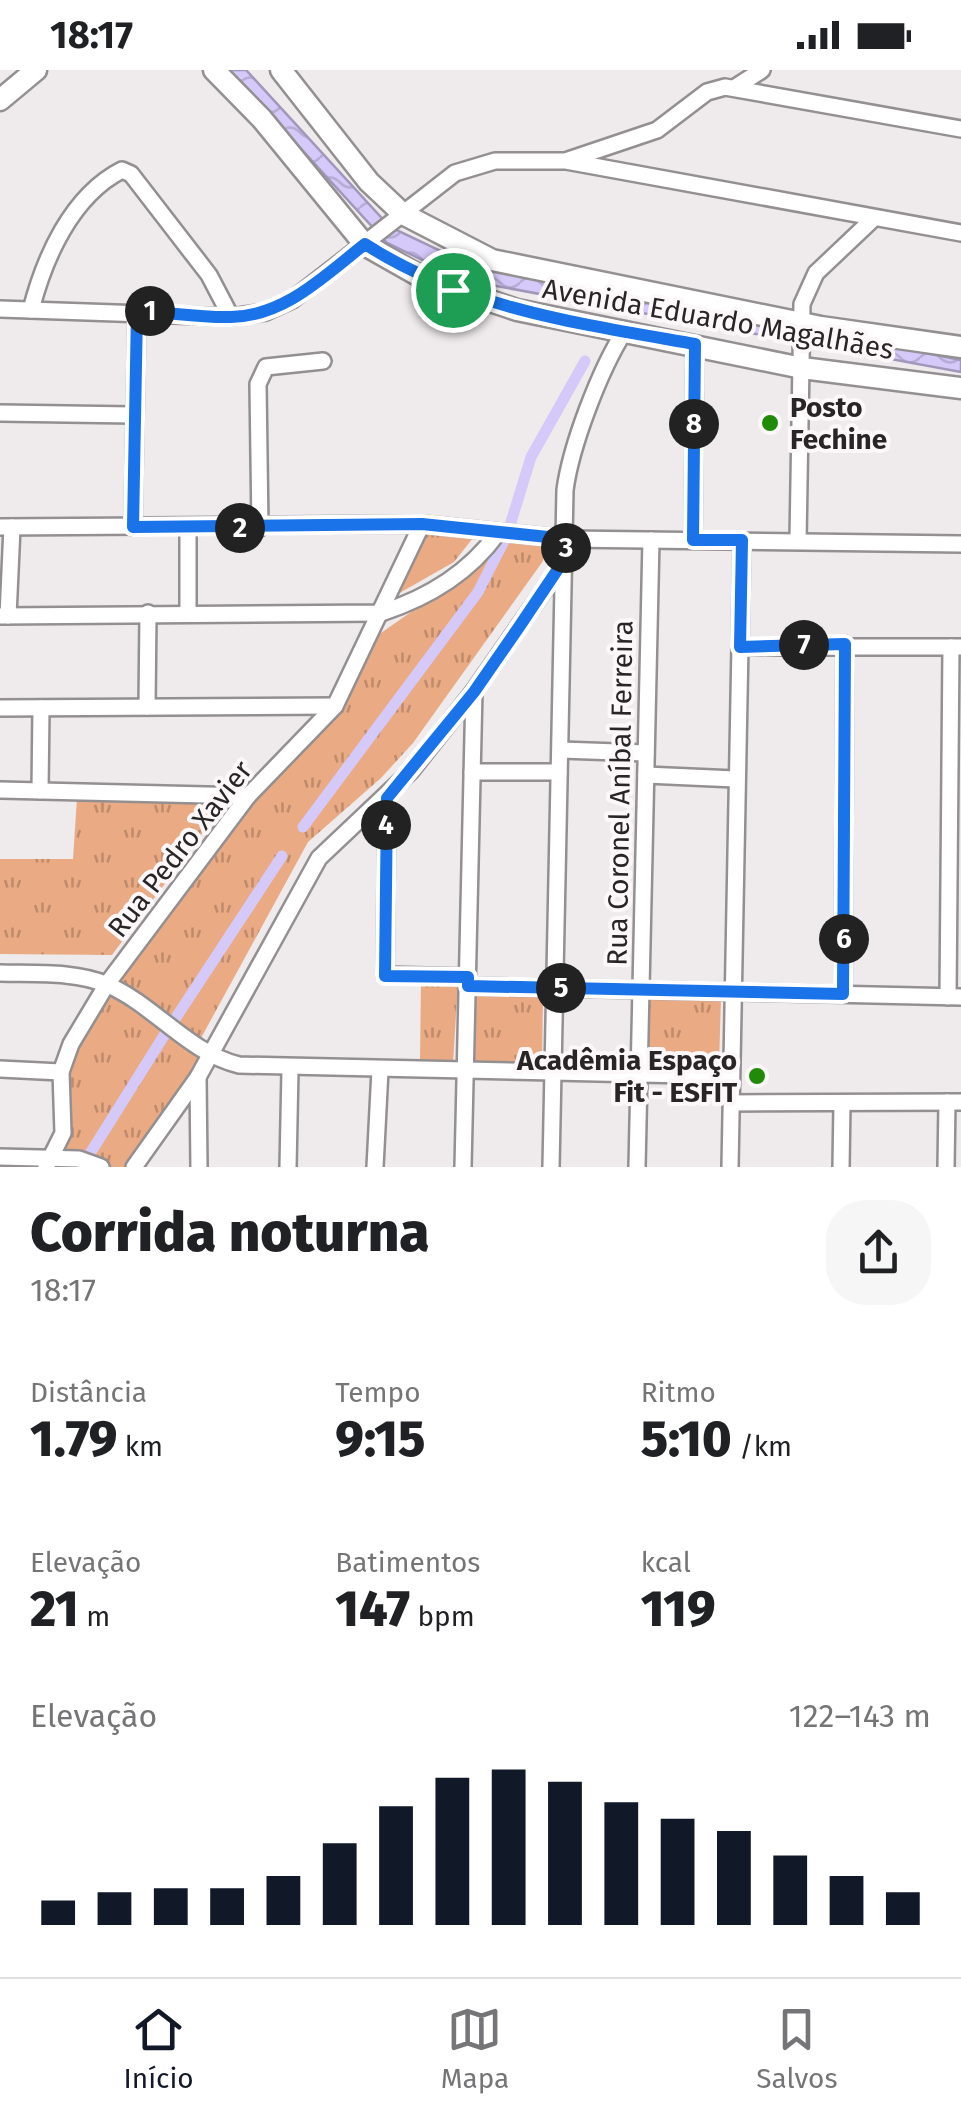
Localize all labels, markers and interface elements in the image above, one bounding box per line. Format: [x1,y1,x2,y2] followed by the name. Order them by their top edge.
[50,12,133,58] text: 18:17
[411,248,496,333] pin
[426,263,481,318] icon: arrive
[540,272,896,366] street label: Avenida Eduardo Magalhães
[125,286,175,336] pin: 1
[144,294,157,327] text: 1
[790,391,887,456] place label: Posto Fechine
[669,399,719,449] pin: 8
[686,407,702,440] text: 8
[759,412,781,434] marker: Posto Fechine
[215,503,265,553] pin: 2
[233,511,247,544] text: 2
[541,523,591,573] pin: 3
[559,531,573,564] text: 3
[600,620,640,966] street label: Rua Coronel Aníbal Ferreira
[779,620,829,670] pin: 7
[797,628,811,661] text: 7
[101,754,259,944] street label: Rua Pedro Xavier
[361,800,411,850] pin: 4
[378,808,394,841] text: 4
[819,914,869,964] pin: 6
[836,922,852,955] text: 6
[536,963,586,1013] pin: 5
[553,971,569,1004] text: 5
[516,1044,738,1109] place label: Acadêmia Espaço Fit - ESFIT
[746,1065,768,1087] marker: Acadêmia Espaço Fit - ESFIT
[30,1200,430,1266] text: Corrida noturna
[826,1200,931,1305] button: share
[30,1271,96,1309] text: 18:17
[30,1376,147,1409] text: Distância
[335,1376,421,1409] text: Tempo
[641,1376,716,1409] text: Ritmo
[30,1409,117,1469] text: 1.79
[335,1409,425,1469] text: 9:15
[641,1409,732,1469] text: 5:10
[117,1430,163,1463] text: km
[732,1430,792,1463] text: /km
[30,1546,141,1579] text: Elevação
[335,1546,480,1579] text: Batimentos
[641,1546,691,1579] text: kcal
[30,1579,79,1639] text: 21
[335,1579,410,1639] text: 147
[641,1579,716,1639] text: 119
[79,1600,110,1633] text: m
[410,1600,475,1633] text: bpm
[30,1697,157,1735] text: Elevação
[789,1697,931,1735] text: 122–143 m
[123,2002,194,2095] tab: Início
[441,2002,509,2095] tab: Mapa
[756,2002,838,2095] tab: Salvos

